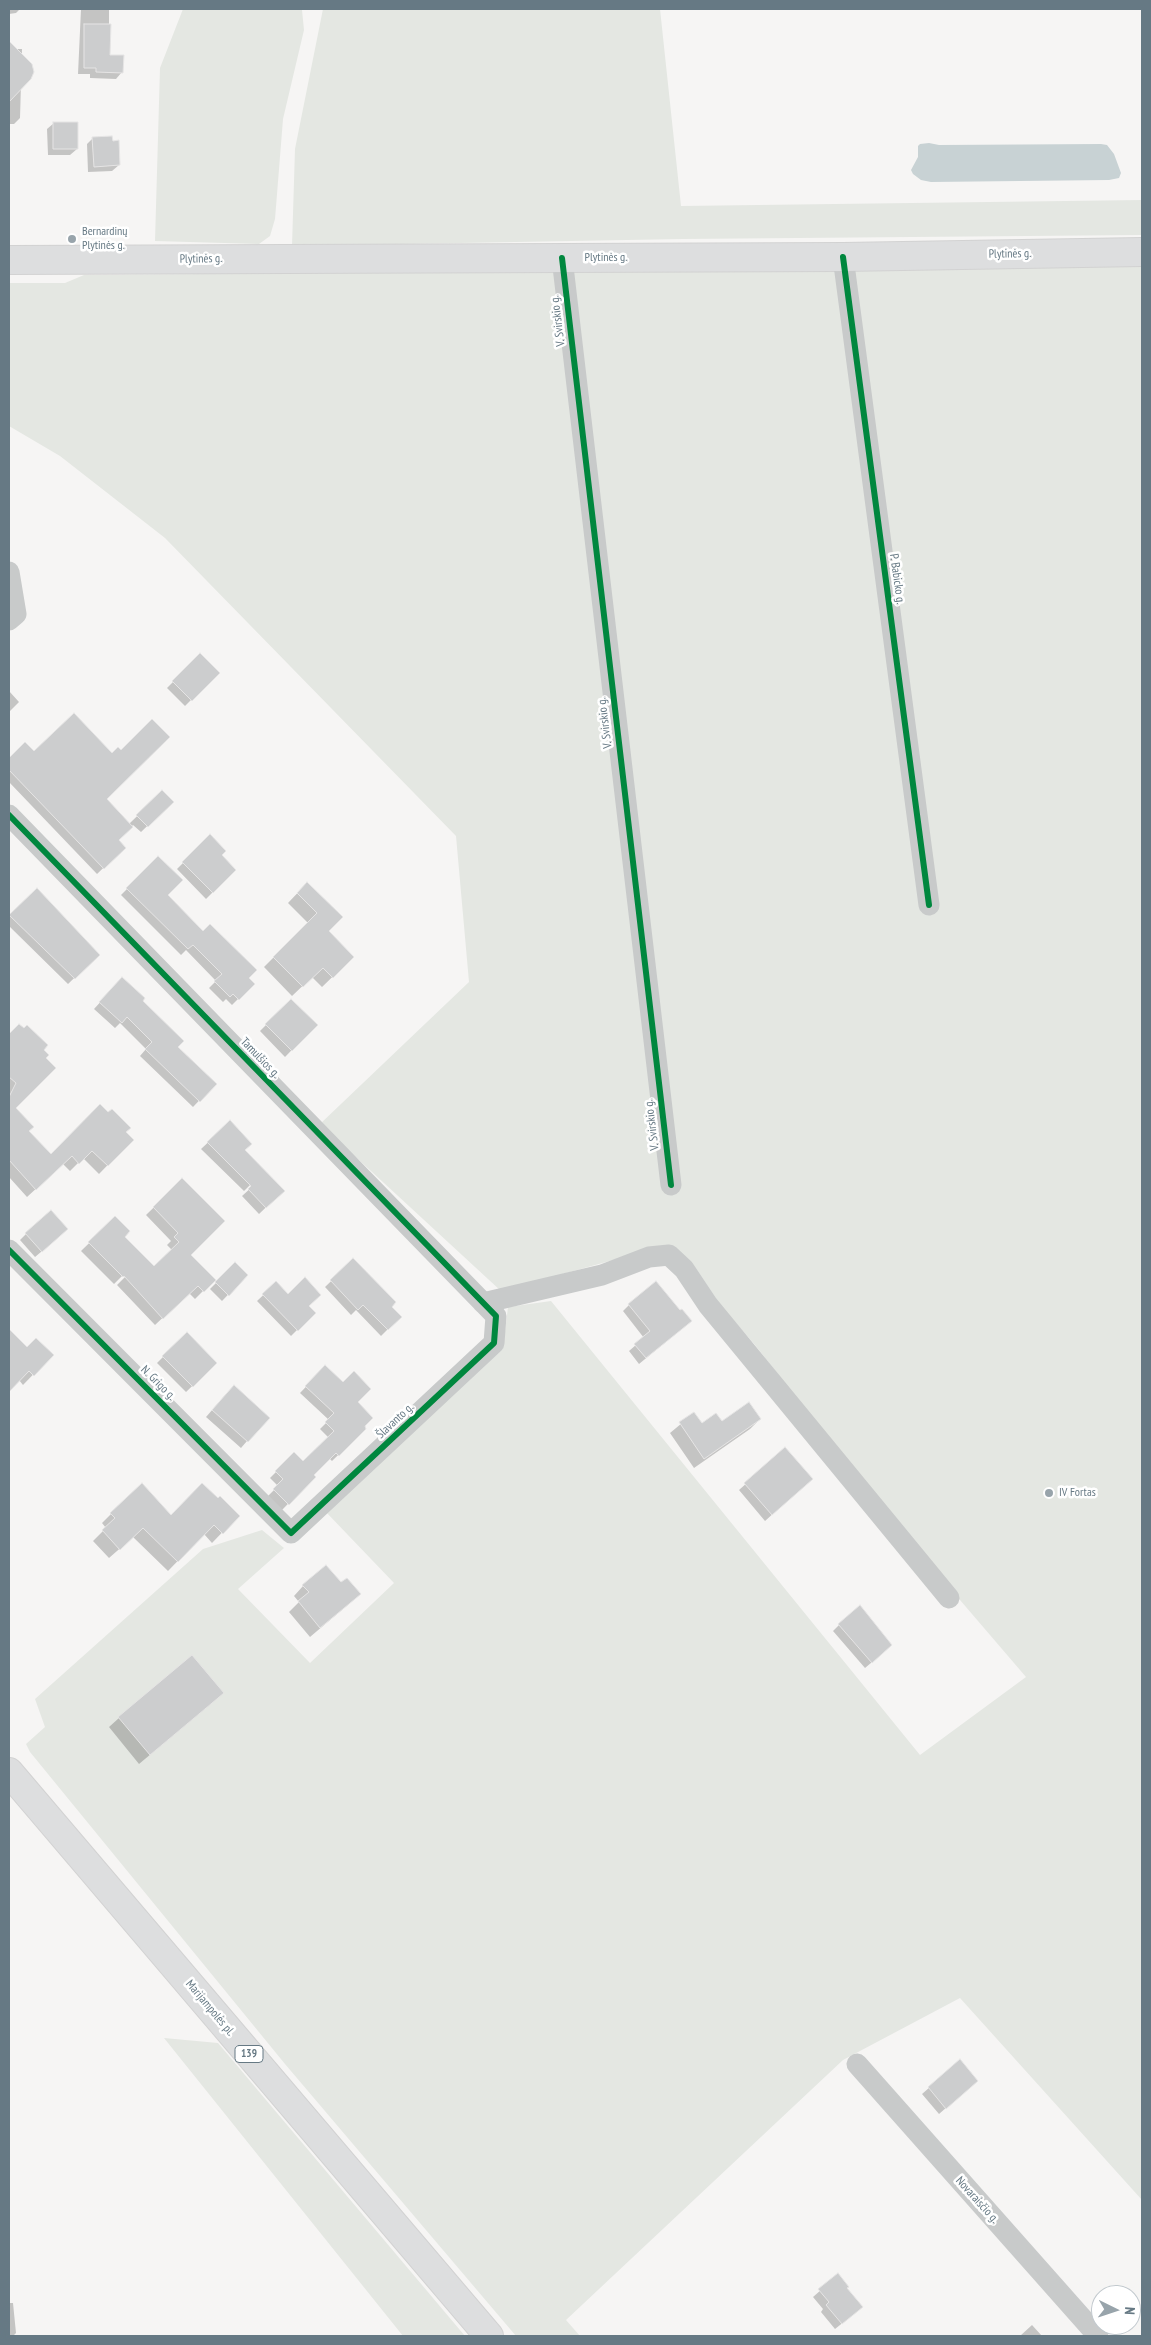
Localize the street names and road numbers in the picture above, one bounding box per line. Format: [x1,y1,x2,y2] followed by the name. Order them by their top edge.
[988,246,1032,262] street label: Plytinės g.
[179,251,223,267] street label: Plytinės g.
[585,251,627,265] street label: Plytinės g.
[548,295,568,347] street label: V. Svirskio g.
[886,553,908,605] street label: P. Babicko g.
[595,697,615,749] street label: V. Svirskio g.
[237,1035,283,1081] street label: Tamulšios g.
[642,1099,662,1151] street label: V. Svirskio g.
[138,1363,178,1403] street label: N. Grigo g.
[373,1400,417,1442] street label: Šlavanto g.
[182,1977,238,2039] street label: Marijampolės pl.
[235,2046,263,2062] road number: 139
[952,2174,1002,2226] street label: Novaraisčio g.

